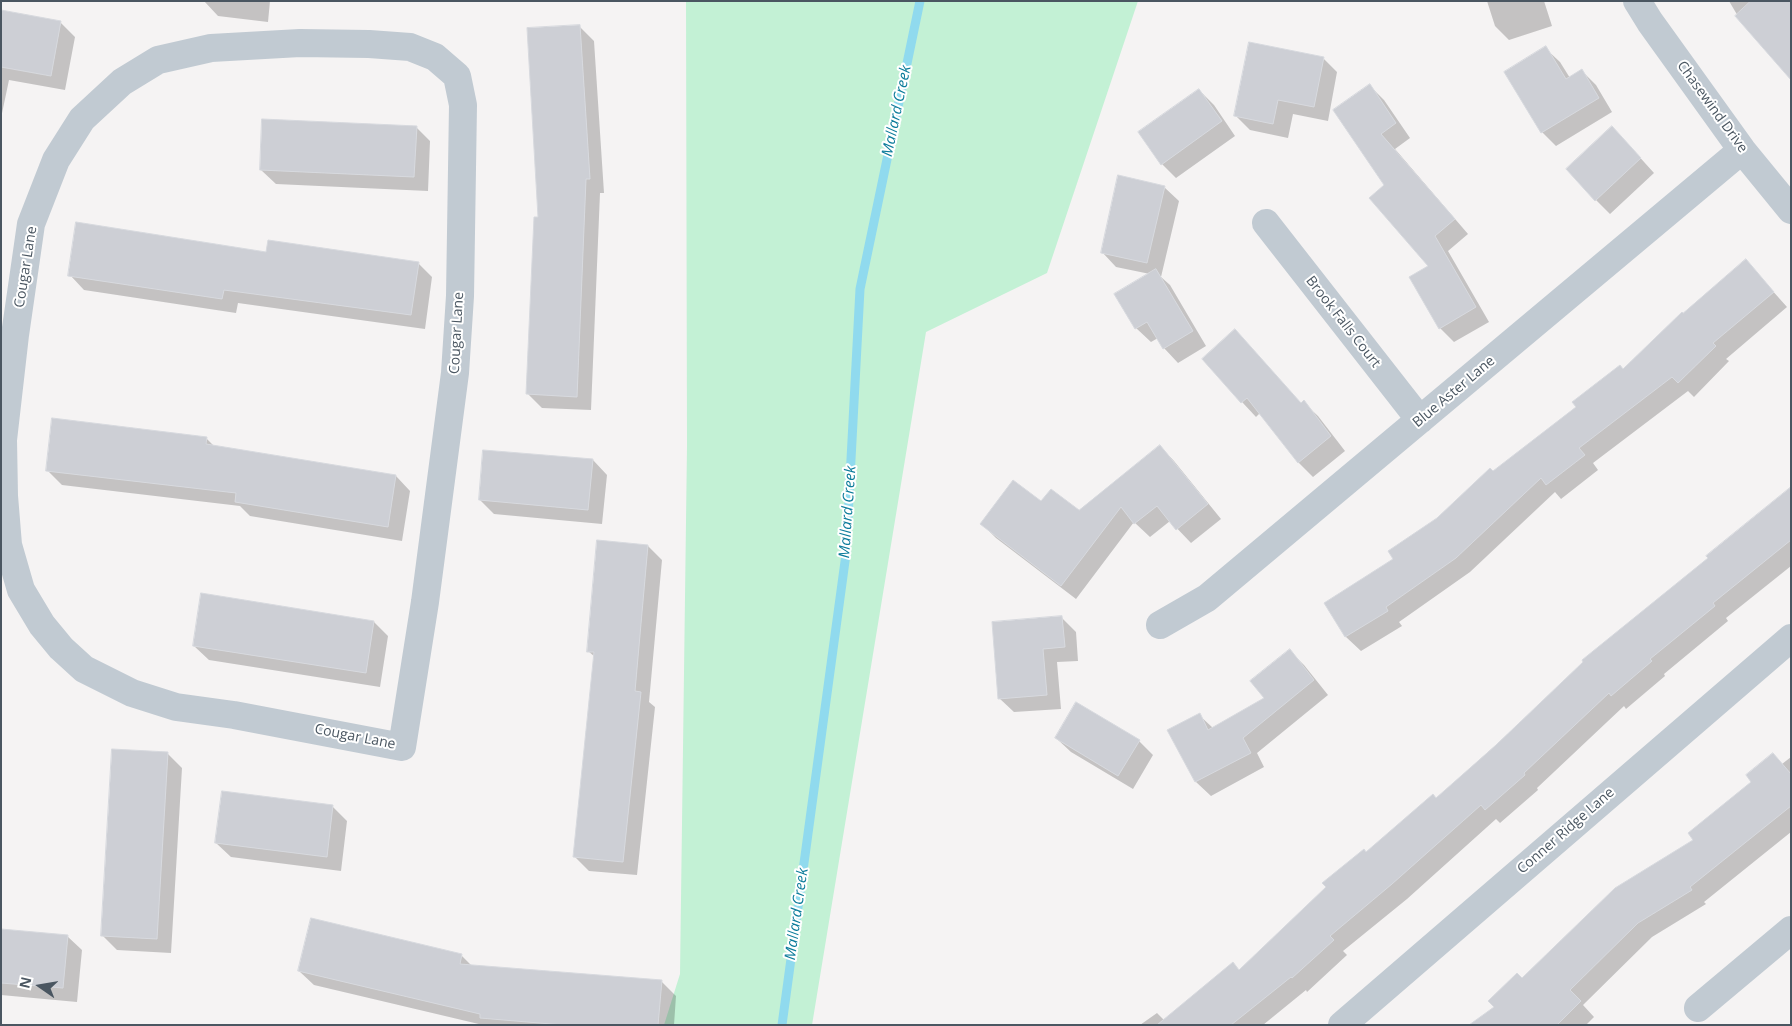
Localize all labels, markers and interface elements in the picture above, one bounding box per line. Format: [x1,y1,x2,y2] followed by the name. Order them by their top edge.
[1673,58,1751,156] street label: Chasewind Drive
[879,64,915,158] water label: Mallard Creek
[11,225,41,309] street label: Cougar Lane
[1302,273,1384,371] street label: Brook Falls Court
[446,292,468,374] street label: Cougar Lane
[1410,353,1498,431] street label: Blue Aster Lane
[836,465,860,559] water label: Mallard Creek
[313,721,397,753] street label: Cougar Lane
[1514,784,1618,878] street label: Conner Ridge Lane
[782,867,812,961] water label: Mallard Creek
[15,961,65,1011] north arrow
[14,975,35,990] text: N

